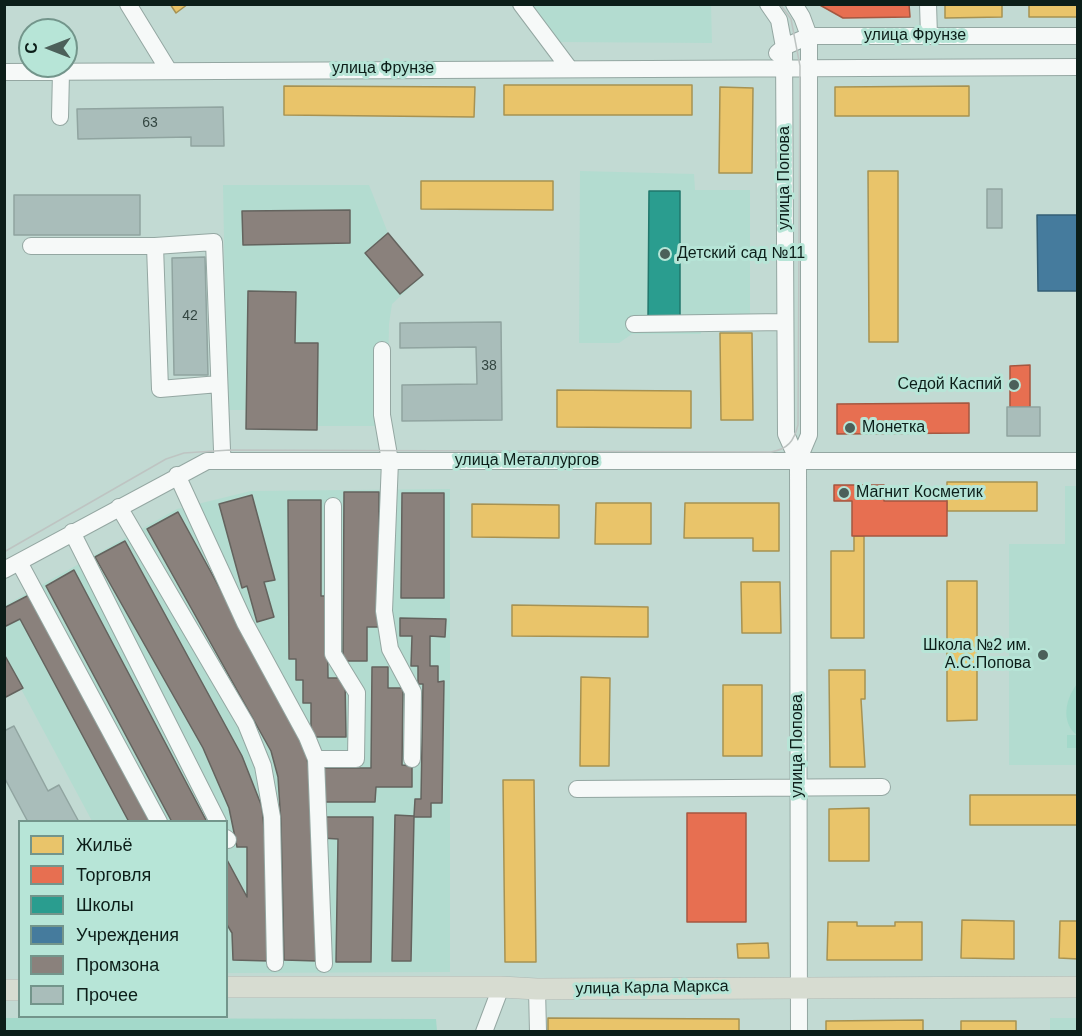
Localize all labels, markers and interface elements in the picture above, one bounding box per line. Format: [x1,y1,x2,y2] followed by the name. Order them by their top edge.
[18,18,78,78] north arrow
[864,26,966,46] street label: улица Фрунзе
[23,42,40,54] text: С
[332,59,434,79] street label: улица Фрунзе
[142,115,158,131] house number: 63
[775,126,795,230] street label: улица Попова
[677,244,805,264] place label: Детский сад №11
[658,247,672,261] marker: Детский сад №11
[182,308,198,324] house number: 42
[481,358,497,374] house number: 38
[898,375,1002,395] place label: Седой Каспий
[1007,378,1021,392] marker: Седой Каспий
[862,418,925,438] place label: Монетка
[843,421,857,435] marker: Монетка
[455,451,599,471] street label: улица Металлургов
[856,483,983,503] place label: Магнит Косметик
[837,486,851,500] marker: Магнит Косметик
[923,636,1031,674] place label: Школа №2 им. А.С.Попова
[1036,648,1050,662] marker: Школа №2 им. А.С.Попова
[788,694,808,798] street label: улица Попова
[18,820,228,1018] legend
[76,835,133,855] text: Жильё
[76,865,151,885] text: Торговля
[76,895,134,915] text: Школы
[76,925,179,945] text: Учреждения
[76,955,159,975] text: Промзона
[575,977,729,999] street label: улица Карла Маркса
[76,985,138,1005] text: Прочее

